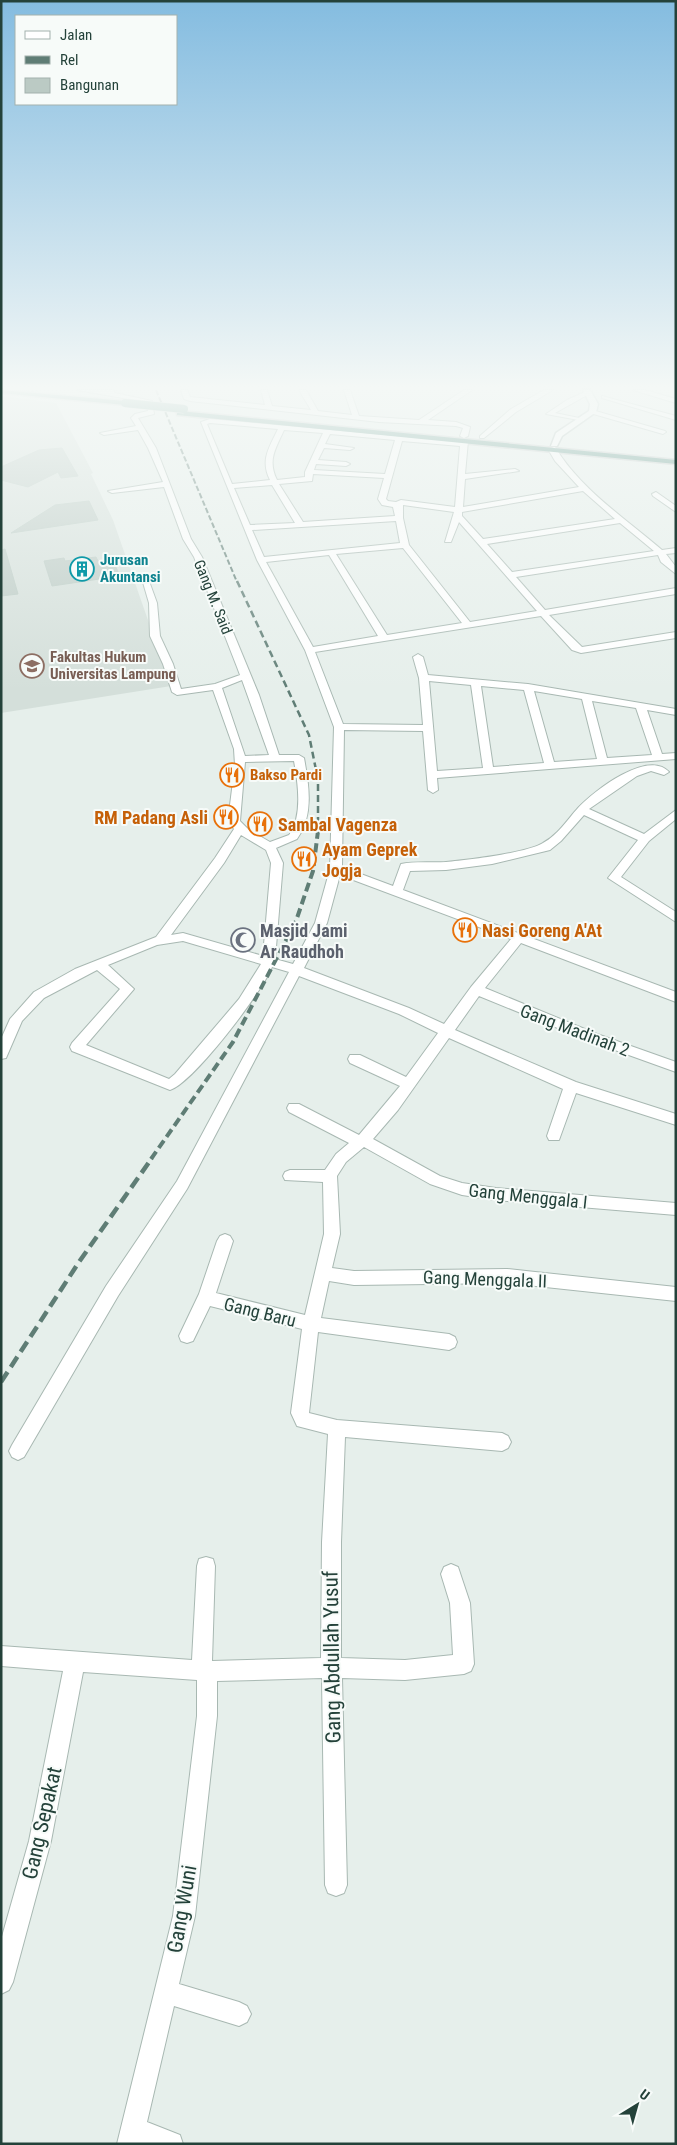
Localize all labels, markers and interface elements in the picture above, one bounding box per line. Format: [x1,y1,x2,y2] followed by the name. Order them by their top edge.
[15,15,178,105] legend
[60,26,92,44] text: Jalan
[60,51,78,69] text: Rel
[60,76,119,94] text: Bangunan
[100,551,161,586] place label: Jurusan Akuntansi
[69,556,95,582] building icon: Jurusan Akuntansi
[190,557,236,637] street label: Gang M. Said
[50,648,176,683] place label: Fakultas Hukum Universitas Lampung
[19,653,45,679] school or university icon: Fakultas Hukum Universitas Lampung
[219,762,245,788] restaurant icon: Bakso Pardi
[250,766,322,784] place label: Bakso Pardi
[213,804,239,830] restaurant icon: RM Padang Asli
[94,807,208,828] place label: RM Padang Asli
[247,811,273,837] restaurant icon: Sambal Vagenza
[278,814,397,835] place label: Sambal Vagenza
[322,839,418,881] place label: Ayam Geprek Jogja
[291,846,317,872] restaurant icon: Ayam Geprek Jogja
[452,917,478,943] restaurant icon: Nasi Goreng A'At
[260,920,348,962] place label: Masjid Jami Ar Raudhoh
[482,920,602,941] place label: Nasi Goreng A'At
[230,927,256,953] mosque icon: Masjid Jami Ar Raudhoh
[517,1000,633,1061] street label: Gang Madinah 2
[467,1179,589,1213] street label: Gang Menggala I
[423,1266,547,1292] street label: Gang Menggala II
[222,1293,298,1331] street label: Gang Baru
[318,1570,346,1744] street label: Gang Abdullah Yusuf
[17,1764,67,1882] street label: Gang Sepakat
[162,1863,202,1955] street label: Gang Wuni
[612,2080,662,2130] north arrow
[637,2086,653,2103] text: U

